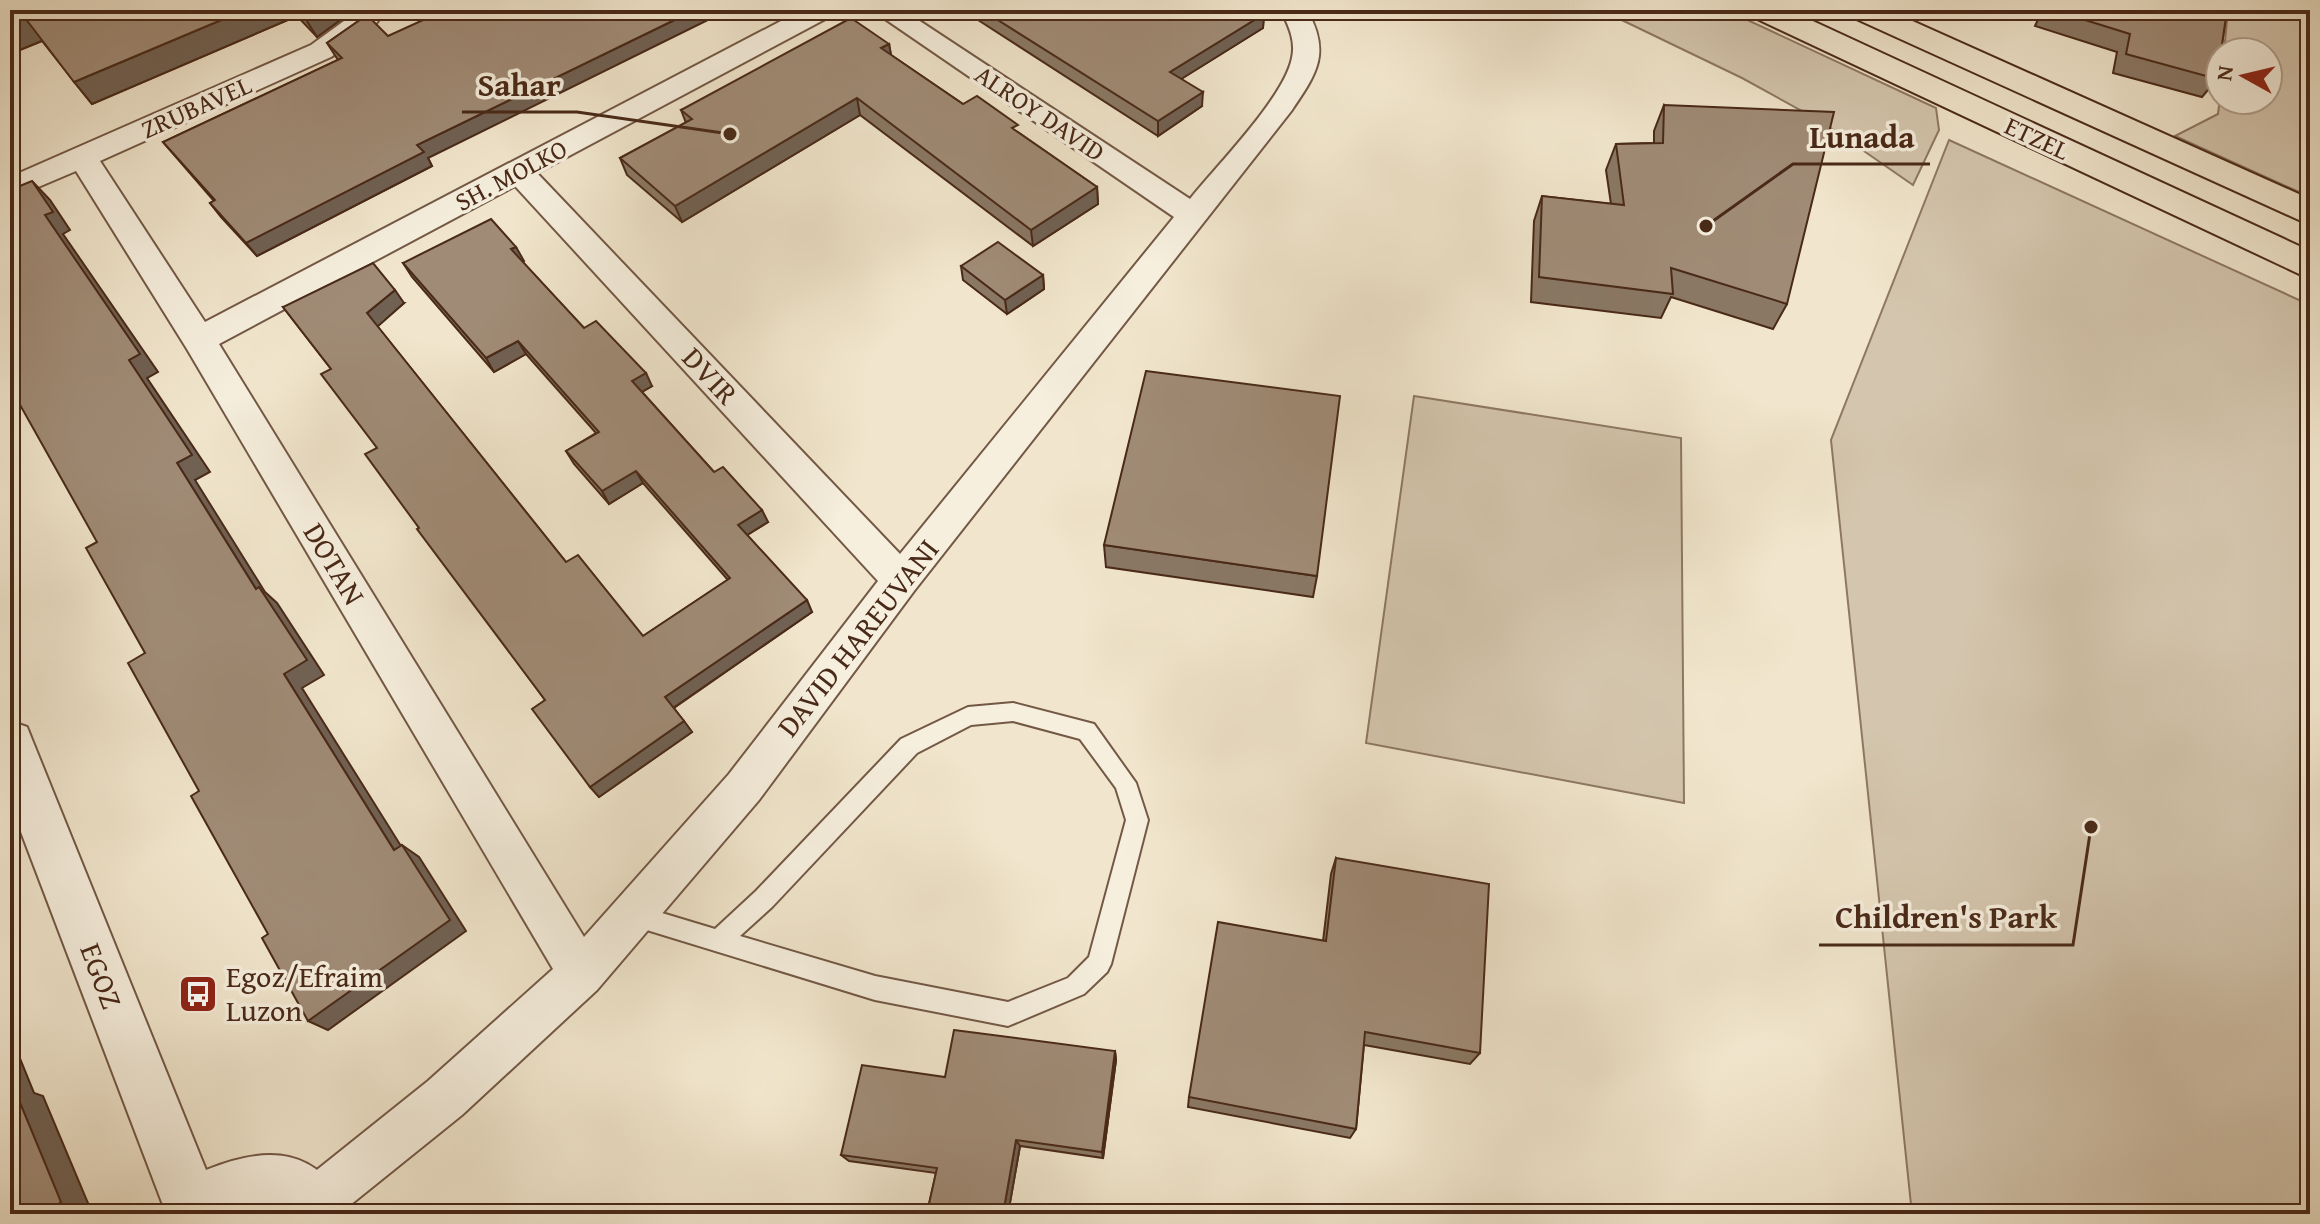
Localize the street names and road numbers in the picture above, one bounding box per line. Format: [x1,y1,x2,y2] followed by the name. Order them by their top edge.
[967,55,1113,171] street label: ALROY DAVID
[134,65,258,148] street label: ZRUBAVEL
[1998,106,2076,170] street label: ETZEL
[448,129,574,220] street label: SH. MOLKO
[672,337,749,415] street label: DVIR
[293,514,377,613] street label: DOTAN
[766,529,949,746] street label: DAVID HAREUVANI
[69,936,134,1015] street label: EGOZ

